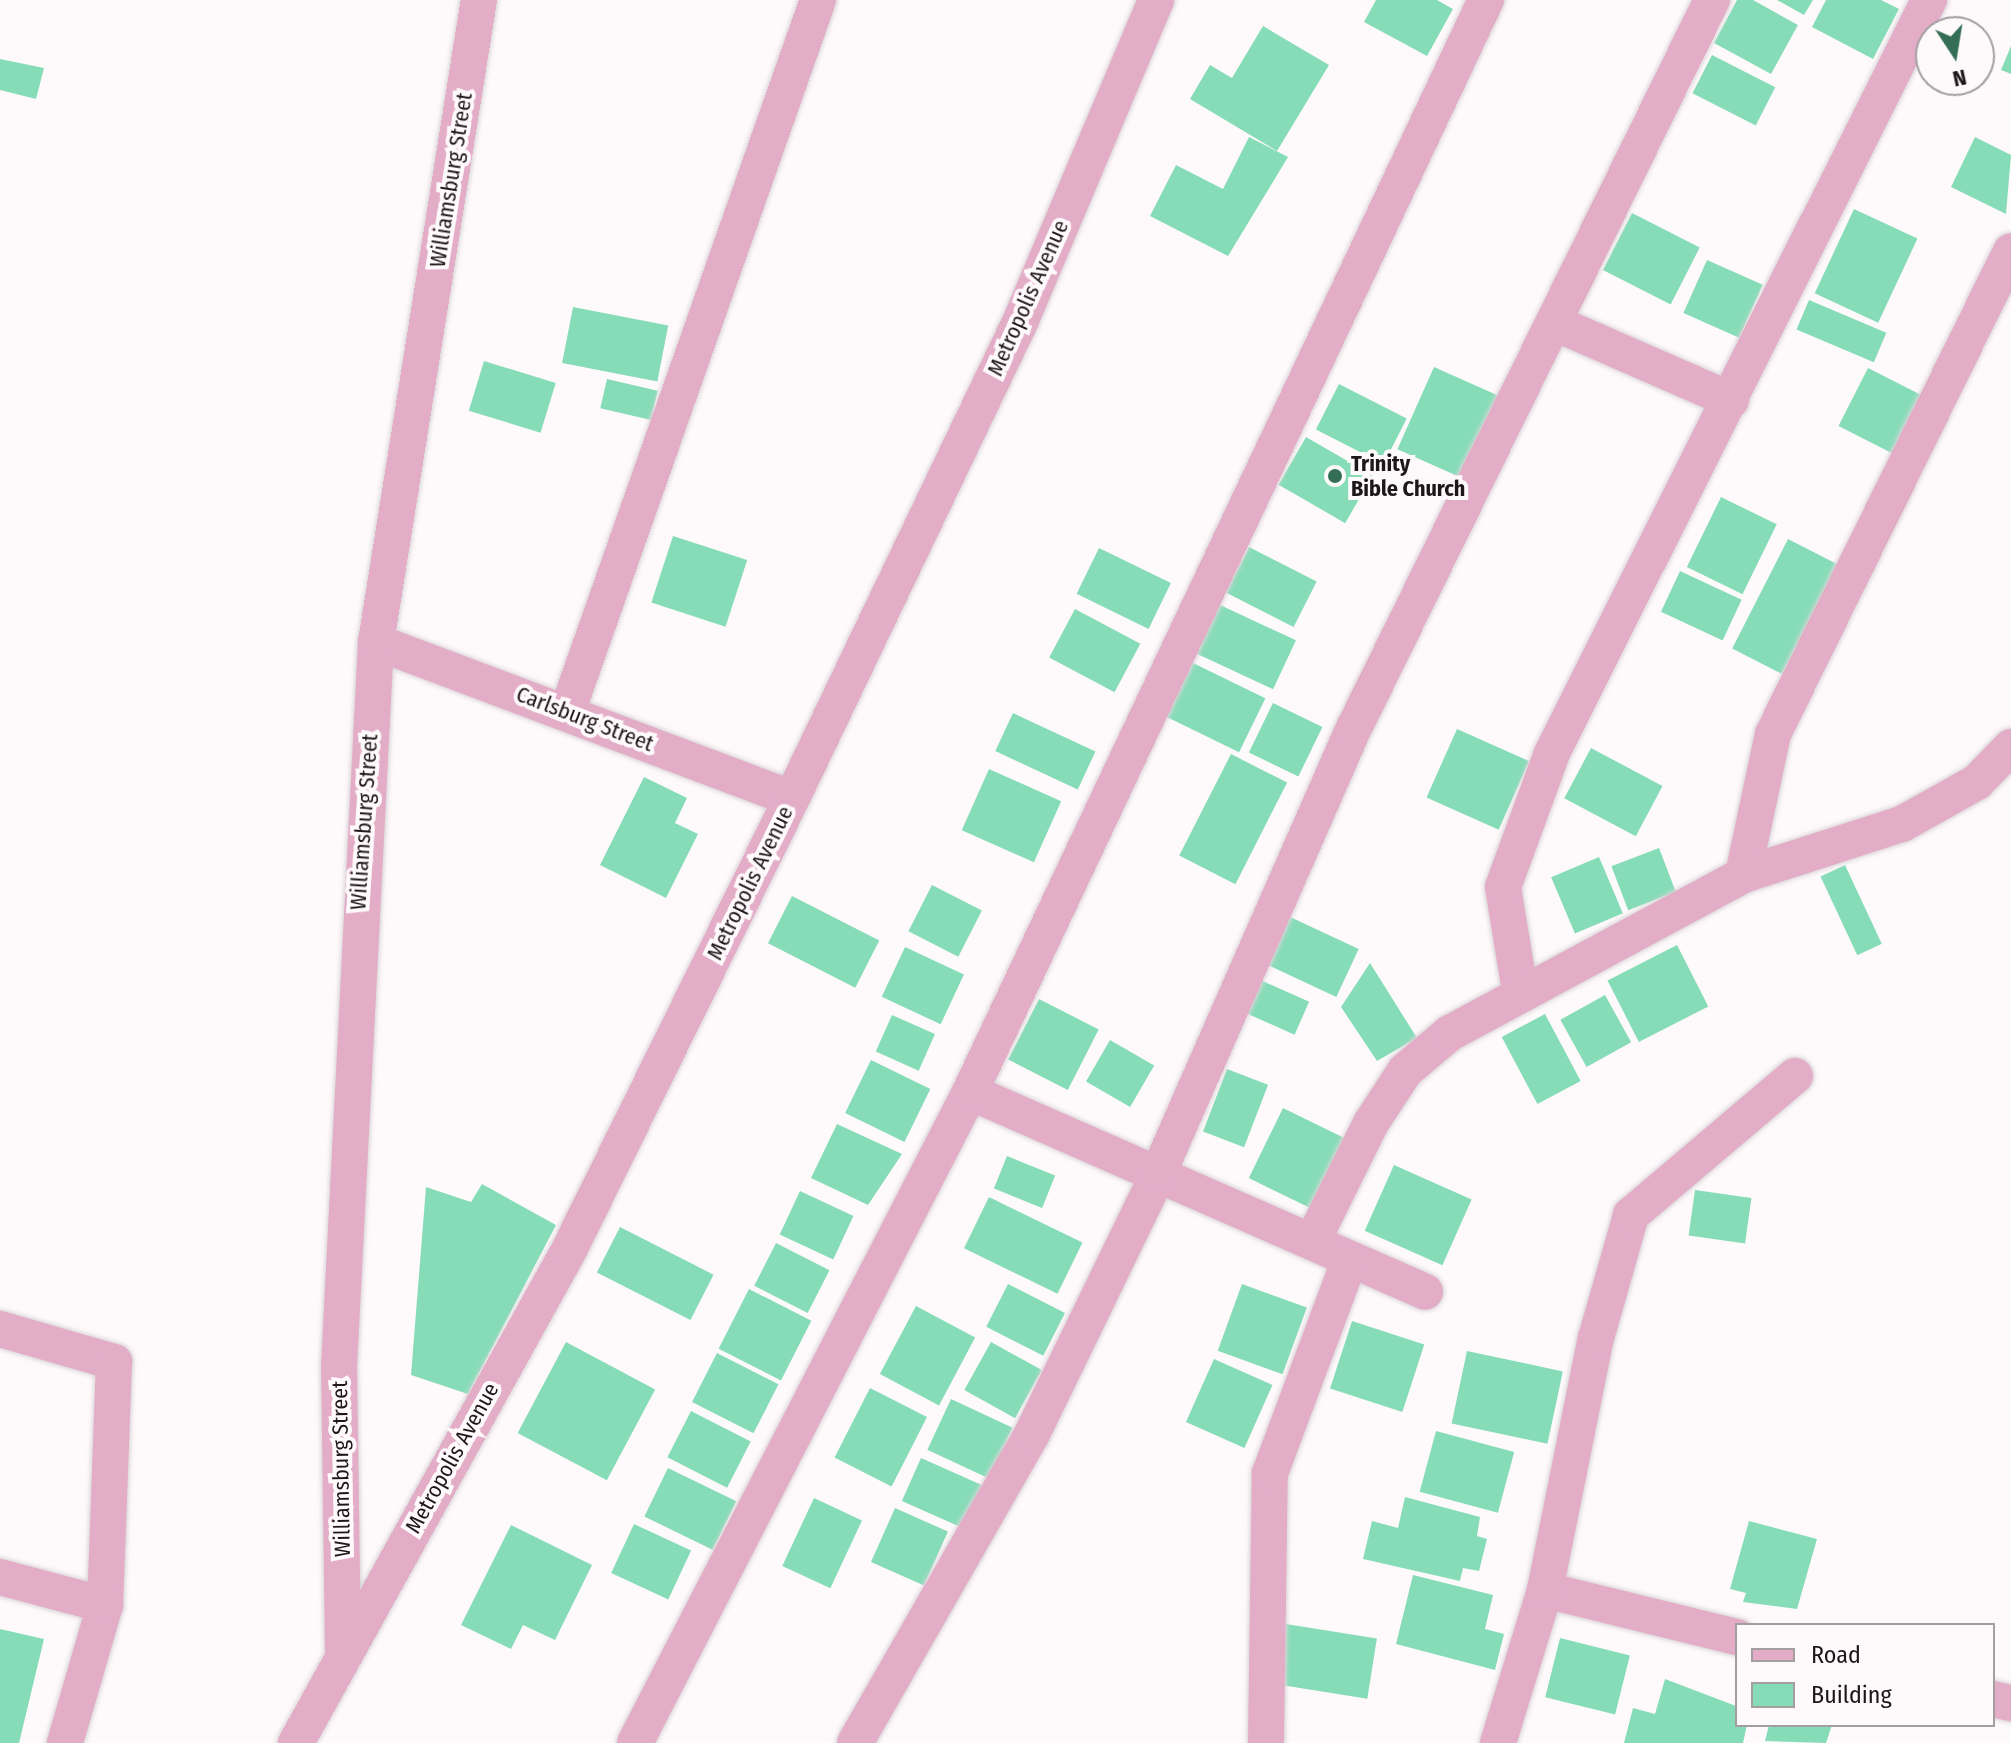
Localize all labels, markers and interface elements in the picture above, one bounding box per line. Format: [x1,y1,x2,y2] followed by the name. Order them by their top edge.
[1915,16,1995,96] north arrow
[1950,63,1969,93] text: N
[424,91,478,269] street label: Williamsburg Street
[982,216,1074,380] street label: Metropolis Avenue
[1351,450,1465,502] place label: Trinity Bible Church
[1326,467,1344,485] marker: Trinity Bible Church
[513,681,657,757] street label: Carlsburg Street
[345,733,383,911] street label: Williamsburg Street
[701,802,799,964] street label: Metropolis Avenue
[400,1378,504,1538] street label: Metropolis Avenue
[326,1381,356,1557] street label: Williamsburg Street
[1735,1623,1995,1727] legend
[1811,1641,1861,1669] text: Road
[1811,1681,1892,1709] text: Building

